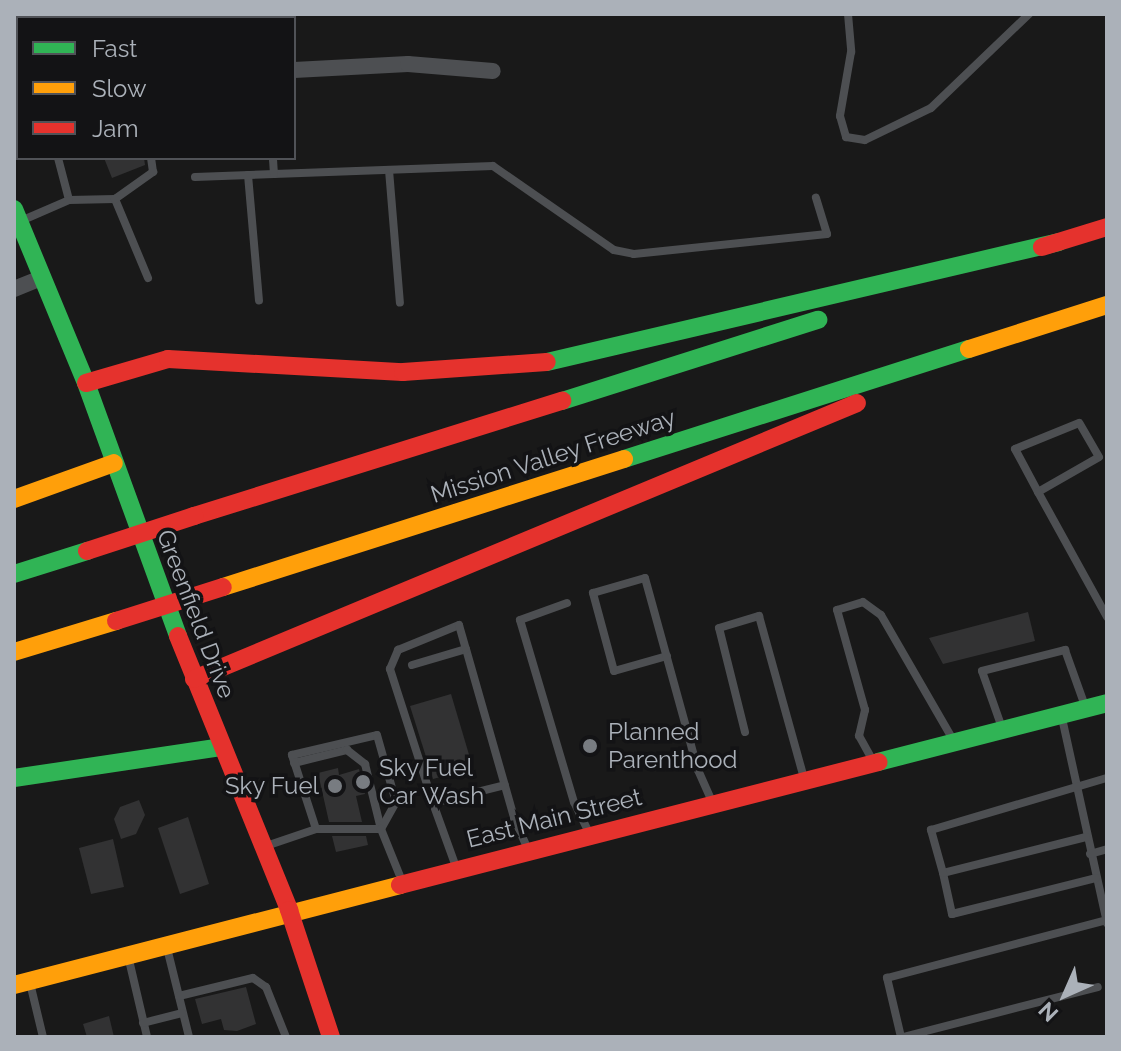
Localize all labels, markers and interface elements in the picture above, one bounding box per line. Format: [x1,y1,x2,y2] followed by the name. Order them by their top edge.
[16,16,296,160] legend
[92,34,137,63] text: Fast
[92,74,146,103] text: Slow
[92,114,138,143] text: Jam
[426,403,680,509] street label: Mission Valley Freeway
[151,526,241,702] street label: Greenfield Drive
[608,718,737,774] place label: Planned Parenthood
[579,735,601,757] marker: Planned Parenthood
[379,754,486,810] place label: Sky Fuel Car Wash
[224,772,319,800] place label: Sky Fuel
[354,773,372,791] marker: Sky Fuel Car Wash
[326,777,344,795] marker: Sky Fuel
[464,782,644,854] street label: East Main Street
[1025,955,1105,1035] north arrow
[1033,997,1063,1027] text: N

